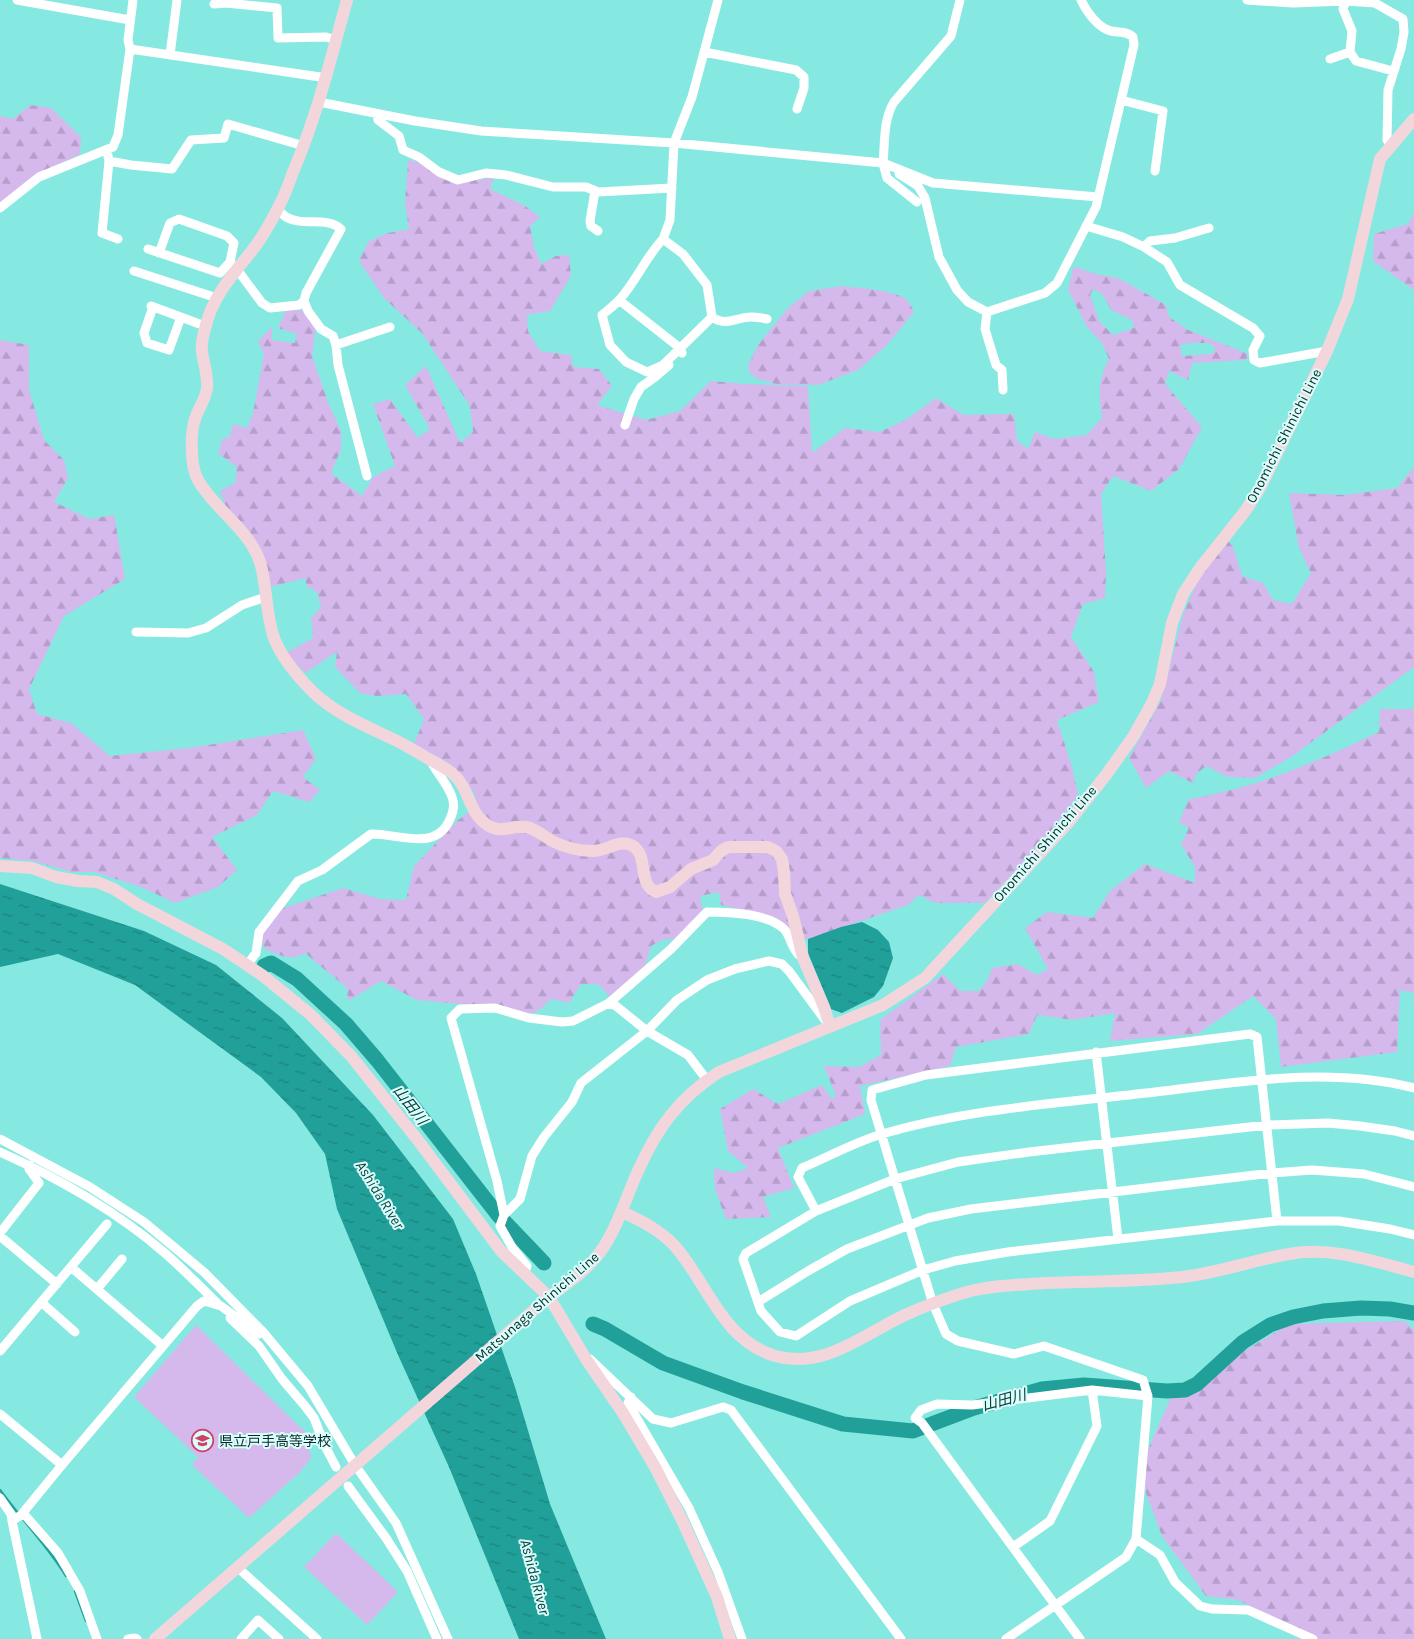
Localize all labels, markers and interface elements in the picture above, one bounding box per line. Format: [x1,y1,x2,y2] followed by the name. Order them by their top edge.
[1243,366,1325,506] street label: Onomichi Shinichi Line
[990,782,1100,906] street label: Onomichi Shinichi Line
[389,1082,432,1130] water label: 山田川
[352,1158,408,1233] water label: Ashida River
[471,1248,603,1366] street label: Matsunaga Shinichi Line
[980,1385,1030,1415] water label: 山田川
[191,1429,215,1453] school or university icon: 県立戸手高等学校
[219,1433,331,1450] place label: 県立戸手高等学校
[516,1537,554,1617] water label: Ashida River

